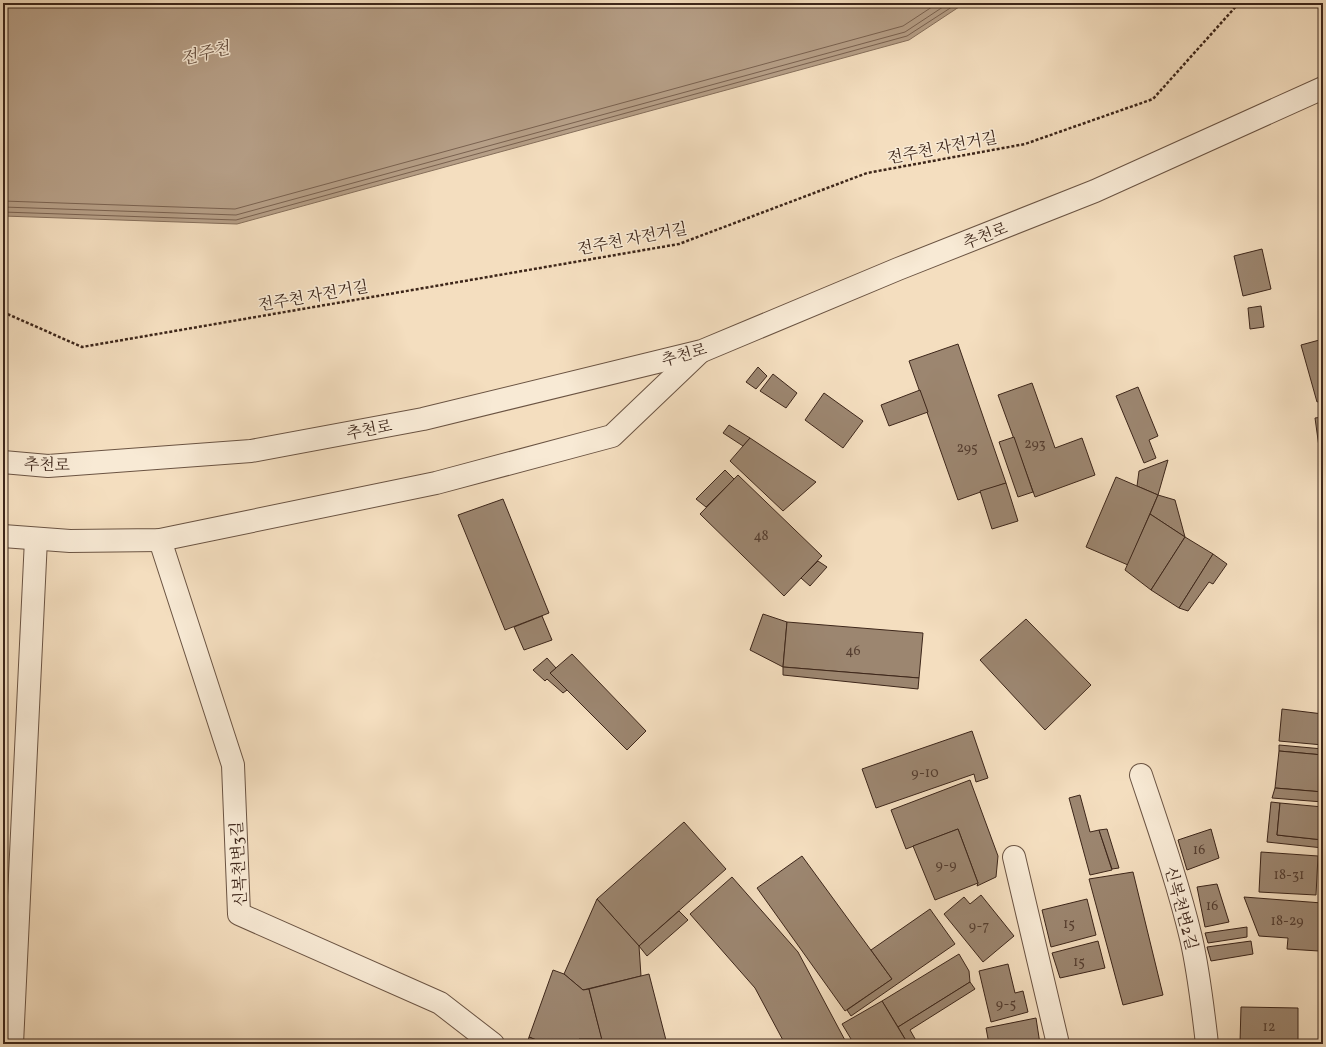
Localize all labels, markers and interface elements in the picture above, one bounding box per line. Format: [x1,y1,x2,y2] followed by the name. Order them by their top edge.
[179,37,234,72] water label: 전주천
[886,128,999,170] street label: 전주천 자전거길
[960,218,1012,255] street label: 추천로
[576,219,689,261] street label: 전주천 자전거길
[257,276,370,317] street label: 전주천 자전거길
[659,339,710,373] street label: 추천로
[345,416,395,446] street label: 추천로
[1024,435,1046,454] house number: 293
[956,439,978,458] house number: 295
[24,455,71,477] street label: 추천로
[753,527,769,546] house number: 48
[845,642,861,661] house number: 46
[911,764,939,783] house number: 9-10
[227,821,253,907] street label: 신복천변3길
[1193,841,1205,860] house number: 16
[936,856,956,875] house number: 9-9
[1158,864,1202,953] street label: 신복천변2길
[1273,866,1305,885] house number: 18-31
[1206,897,1218,916] house number: 16
[1270,912,1304,931] house number: 18-29
[1063,915,1075,934] house number: 15
[969,917,989,936] house number: 9-7
[1073,953,1085,972] house number: 15
[996,995,1016,1014] house number: 9-5
[1263,1018,1275,1037] house number: 12

